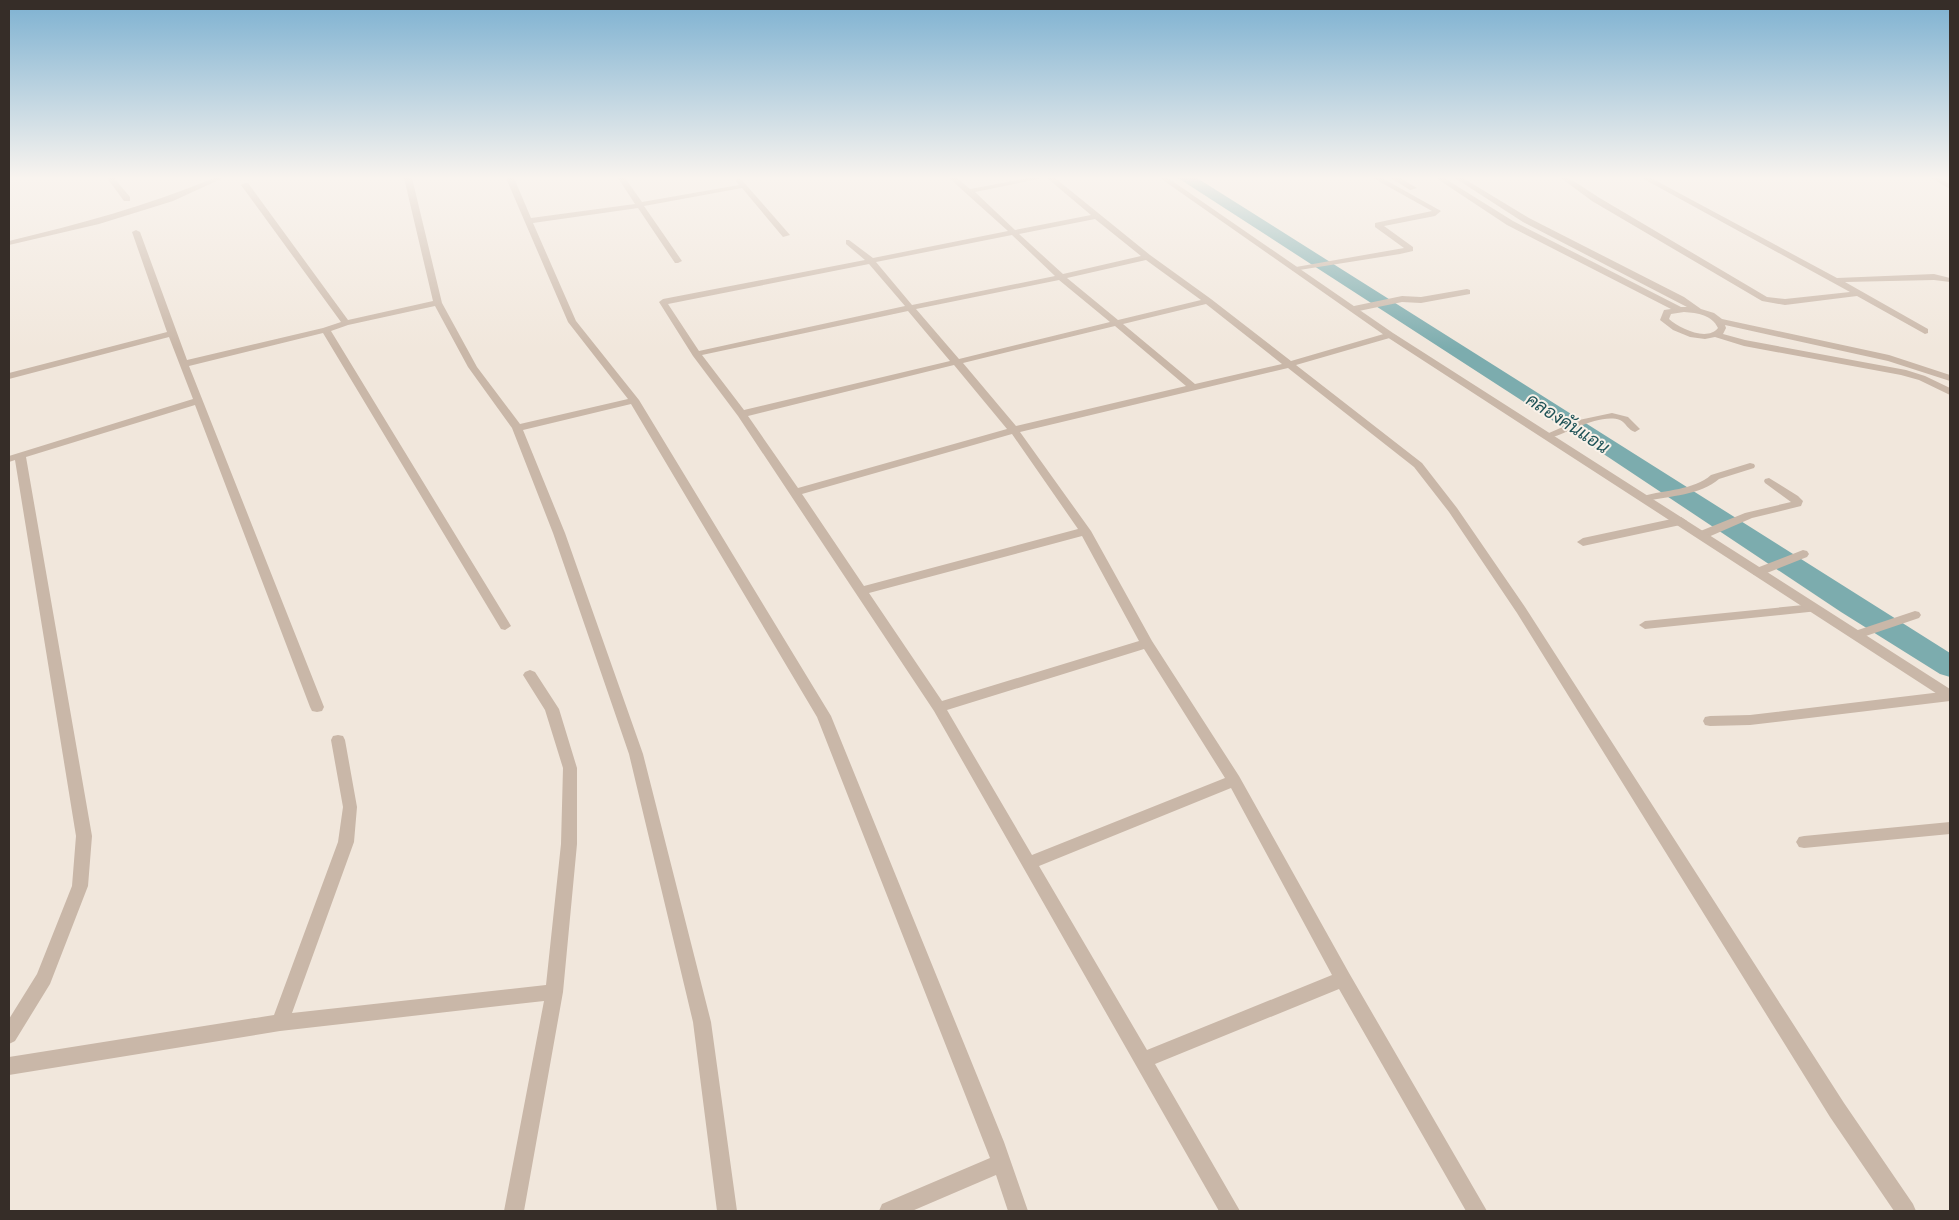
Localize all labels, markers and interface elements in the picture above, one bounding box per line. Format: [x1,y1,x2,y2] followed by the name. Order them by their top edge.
[1523,388,1614,458] water label: คลองคันแอน

